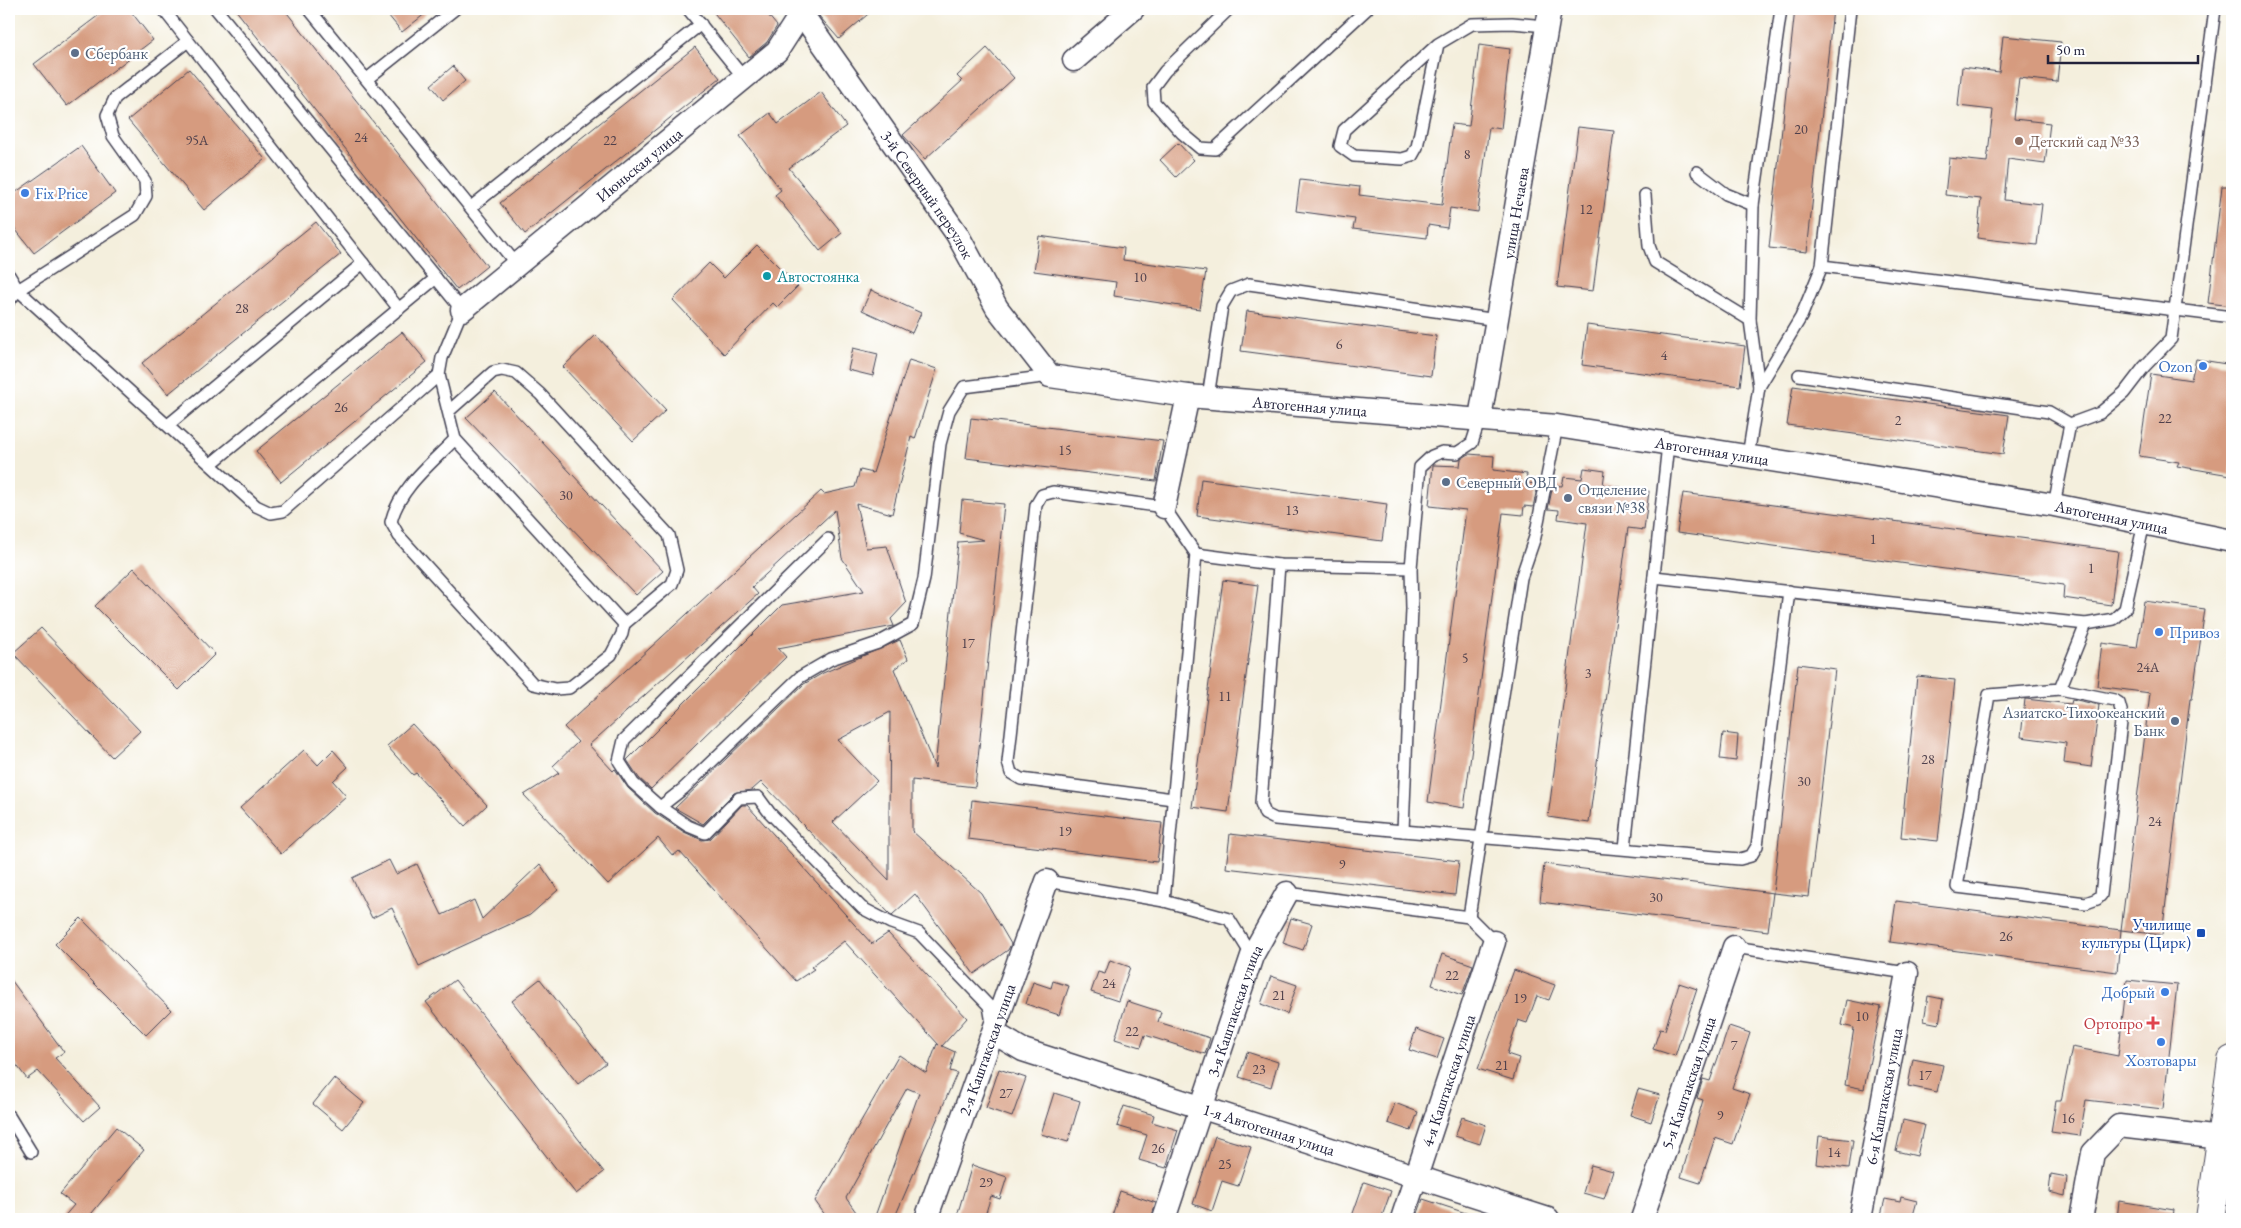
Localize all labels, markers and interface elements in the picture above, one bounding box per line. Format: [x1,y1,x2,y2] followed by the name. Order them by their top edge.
[2048,32,2198,64] scale bar
[2056,40,2085,59] text: 50 m
[85,43,148,64] place label: Сбербанк
[69,47,81,59] marker: Сбербанк
[1794,120,1808,138] house number: 20
[591,122,687,206] street label: Июньская улица
[877,126,979,263] street label: 3-й Северный переулок
[354,128,368,146] house number: 24
[185,131,209,149] house number: 95А
[603,131,617,149] house number: 22
[2029,131,2140,152] place label: Детский сад №33
[2013,135,2025,147] marker: Детский сад №33
[1464,145,1471,163] house number: 8
[1497,165,1533,260] street label: улица Нечаева
[35,183,88,204] place label: Fix Price
[19,187,31,199] marker: Fix Price
[1579,200,1593,218] house number: 12
[776,266,860,287] place label: Автостоянка
[1133,268,1147,286] house number: 10
[761,270,773,282] marker: Автостоянка
[235,299,249,317] house number: 28
[1336,335,1343,353] house number: 6
[1661,346,1668,364] house number: 4
[2158,356,2194,377] place label: Ozon
[2197,360,2209,372] marker: Ozon
[1250,391,1369,421] street label: Автогенная улица
[334,398,348,416] house number: 26
[2158,409,2172,427] house number: 22
[1895,411,1902,429] house number: 2
[1652,431,1771,470] street label: Автогенная улица
[1058,441,1072,459] house number: 15
[1456,472,1557,493] place label: Северный ОВД
[1440,476,1452,488] marker: Северный ОВД
[1578,479,1647,518] place label: Отделение связи №38
[559,486,573,504] house number: 30
[1562,492,1574,504] marker: Отделение связи №38
[2052,495,2171,538] street label: Автогенная улица
[1285,501,1299,519] house number: 13
[1870,530,1876,548] house number: 1
[2088,559,2094,577] house number: 1
[2169,622,2220,643] place label: Привоз
[2153,626,2165,638] marker: Привоз
[961,634,975,652] house number: 17
[1462,649,1468,667] house number: 5
[2136,658,2160,676] house number: 24А
[1585,664,1592,682] house number: 3
[1218,687,1232,705] house number: 11
[2001,702,2166,741] place label: Азиатско-Тихоокеанский Банк
[2169,715,2181,727] marker: Азиатско-Тихоокеанский Банк
[1921,750,1935,768] house number: 28
[1797,772,1811,790] house number: 30
[2148,812,2162,830] house number: 24
[1058,822,1072,840] house number: 19
[1339,855,1346,873] house number: 9
[1649,888,1663,906] house number: 30
[2082,914,2191,953] place label: Училище культуры (Цирк)
[1999,927,2013,945] house number: 26
[2195,927,2207,939] marker: Училище культуры (Цирк)
[1202,940,1267,1079] street label: 3-я Каштакская улица
[1445,966,1459,984] house number: 22
[1102,974,1116,992] house number: 24
[953,980,1020,1118] street label: 2-я Каштакская улица
[2102,982,2156,1003] place label: Добрый
[1272,986,1286,1004] house number: 21
[2159,986,2171,998] marker: Добрый
[1513,989,1527,1007] house number: 19
[1855,1007,1869,1025] house number: 10
[1416,1011,1480,1150] street label: 4-я Каштакская улица
[1656,1013,1720,1152] street label: 5-я Каштакская улица
[2084,1013,2143,1034] place label: Ортопро
[2147,1017,2159,1029] marker: Ортопро
[1125,1022,1139,1040] house number: 22
[1860,1026,1907,1166] street label: 6-я Каштакская улица
[1731,1036,1738,1054] house number: 7
[2155,1036,2167,1048] marker: Хозтовары
[2125,1050,2197,1071] place label: Хозтовары
[1495,1056,1509,1074] house number: 21
[1252,1060,1266,1078] house number: 23
[1918,1066,1932,1084] house number: 17
[999,1084,1013,1102] house number: 27
[1200,1098,1338,1160] street label: 1-я Автогенная улица
[1717,1106,1724,1124] house number: 9
[2061,1109,2075,1127] house number: 16
[1151,1139,1165,1157] house number: 26
[1827,1143,1841,1161] house number: 14
[1218,1155,1232,1173] house number: 25
[979,1173,993,1191] house number: 29

